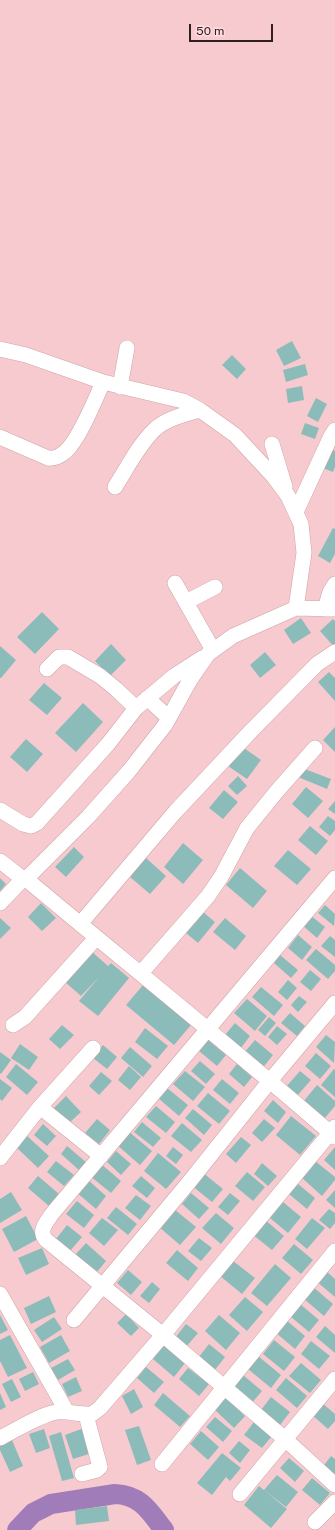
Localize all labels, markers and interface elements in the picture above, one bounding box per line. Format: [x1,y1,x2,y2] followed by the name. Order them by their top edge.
[191,16,275,42] scale bar
[196,24,224,38] text: 50 m

